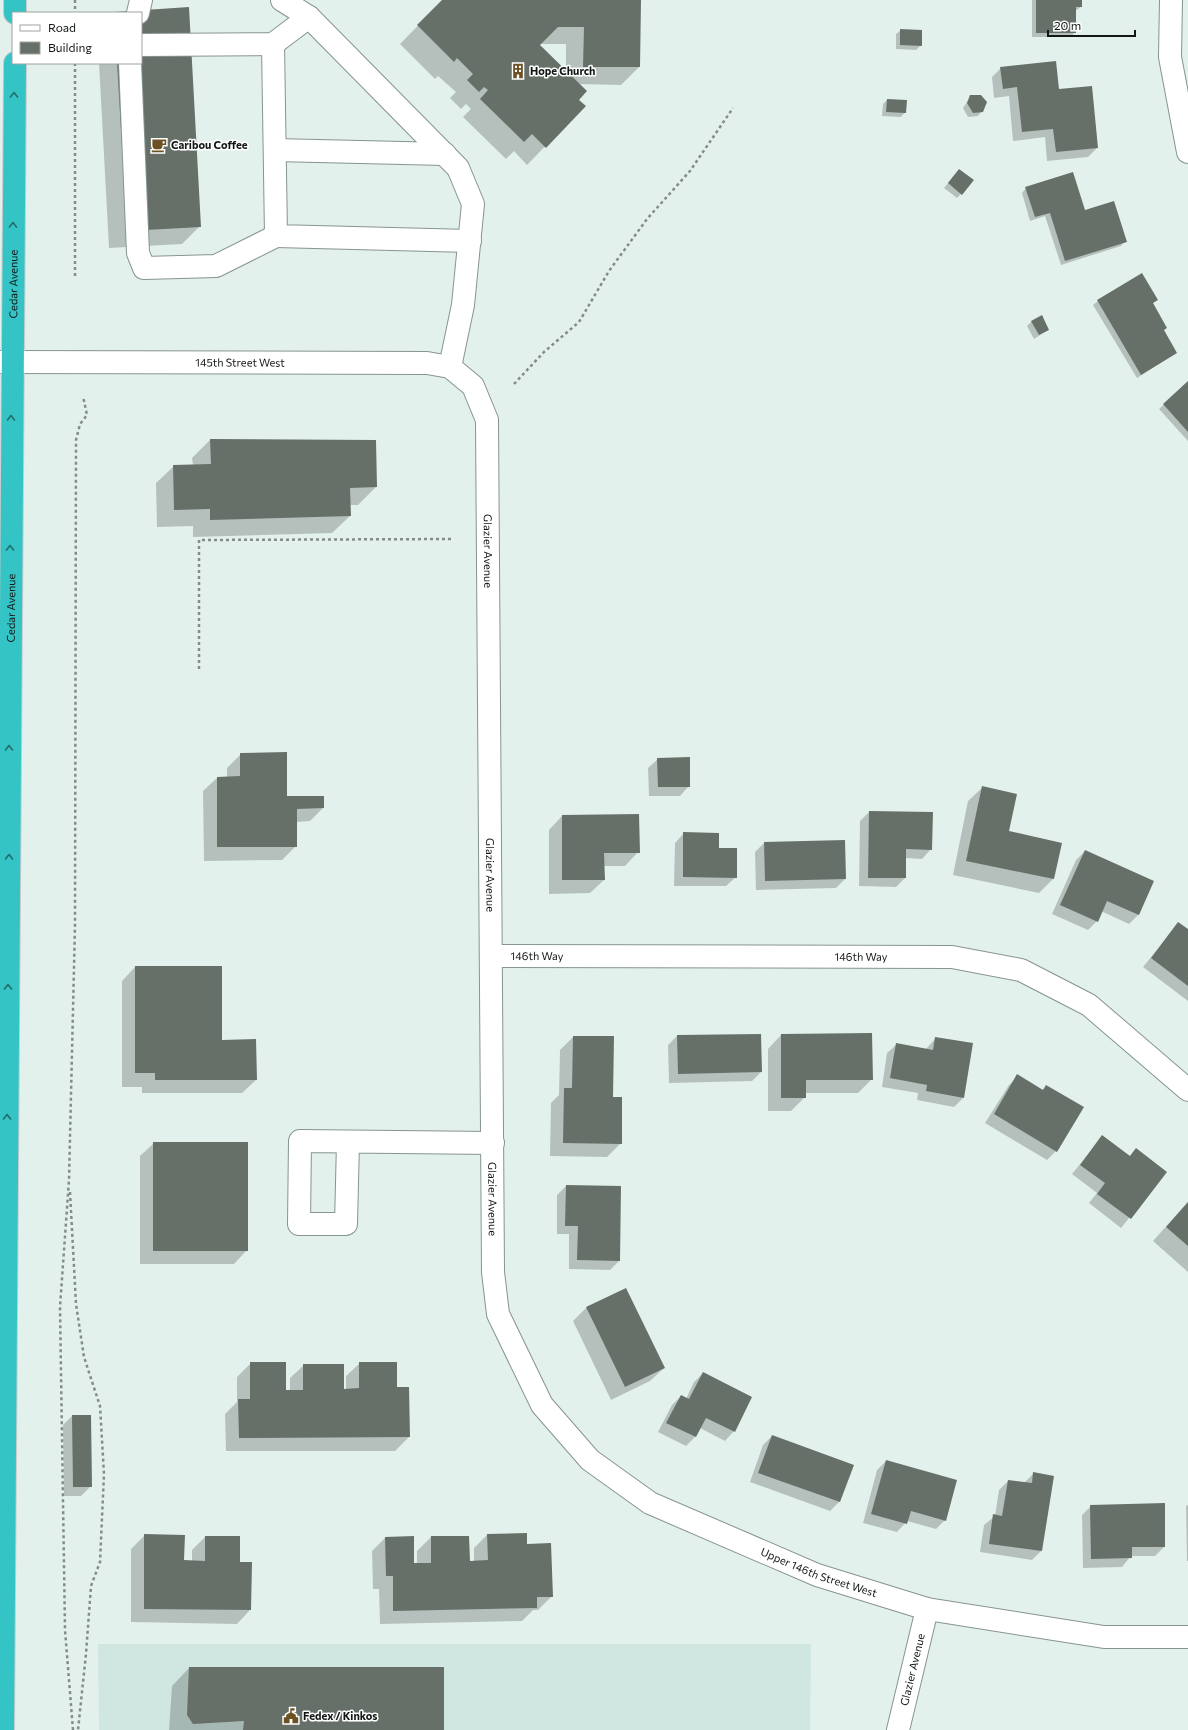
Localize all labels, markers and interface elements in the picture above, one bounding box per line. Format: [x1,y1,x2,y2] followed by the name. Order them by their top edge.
[12,12,142,64] legend
[1048,12,1135,38] scale bar
[1054,18,1081,32] text: 20 m
[48,20,76,34] text: Road
[48,40,92,54] text: Building
[509,62,527,80] building icon: Hope Church
[530,64,595,77] place label: Hope Church
[10,92,18,98] one-way arrow
[150,136,168,154] cafe icon: Caribou Coffee
[171,138,248,151] place label: Caribou Coffee
[9,222,17,228] one-way arrow
[6,249,20,318] street label: Cedar Avenue
[195,355,285,369] street label: 145th Street West
[7,415,15,421] one-way arrow
[482,514,495,588] street label: Glazier Avenue
[6,545,14,551] one-way arrow
[4,573,17,642] street label: Cedar Avenue
[5,745,13,751] one-way arrow
[484,838,497,912] street label: Glazier Avenue
[5,854,13,860] one-way arrow
[511,949,564,962] street label: 146th Way
[835,950,888,963] street label: 146th Way
[4,984,12,990] one-way arrow
[3,1114,11,1120] one-way arrow
[486,1162,500,1236] street label: Glazier Avenue
[759,1545,879,1599] street label: Upper 146th Street West
[897,1632,927,1707] street label: Glazier Avenue
[282,1707,300,1725] public building icon: Fedex / Kinkos
[303,1709,377,1722] place label: Fedex / Kinkos

